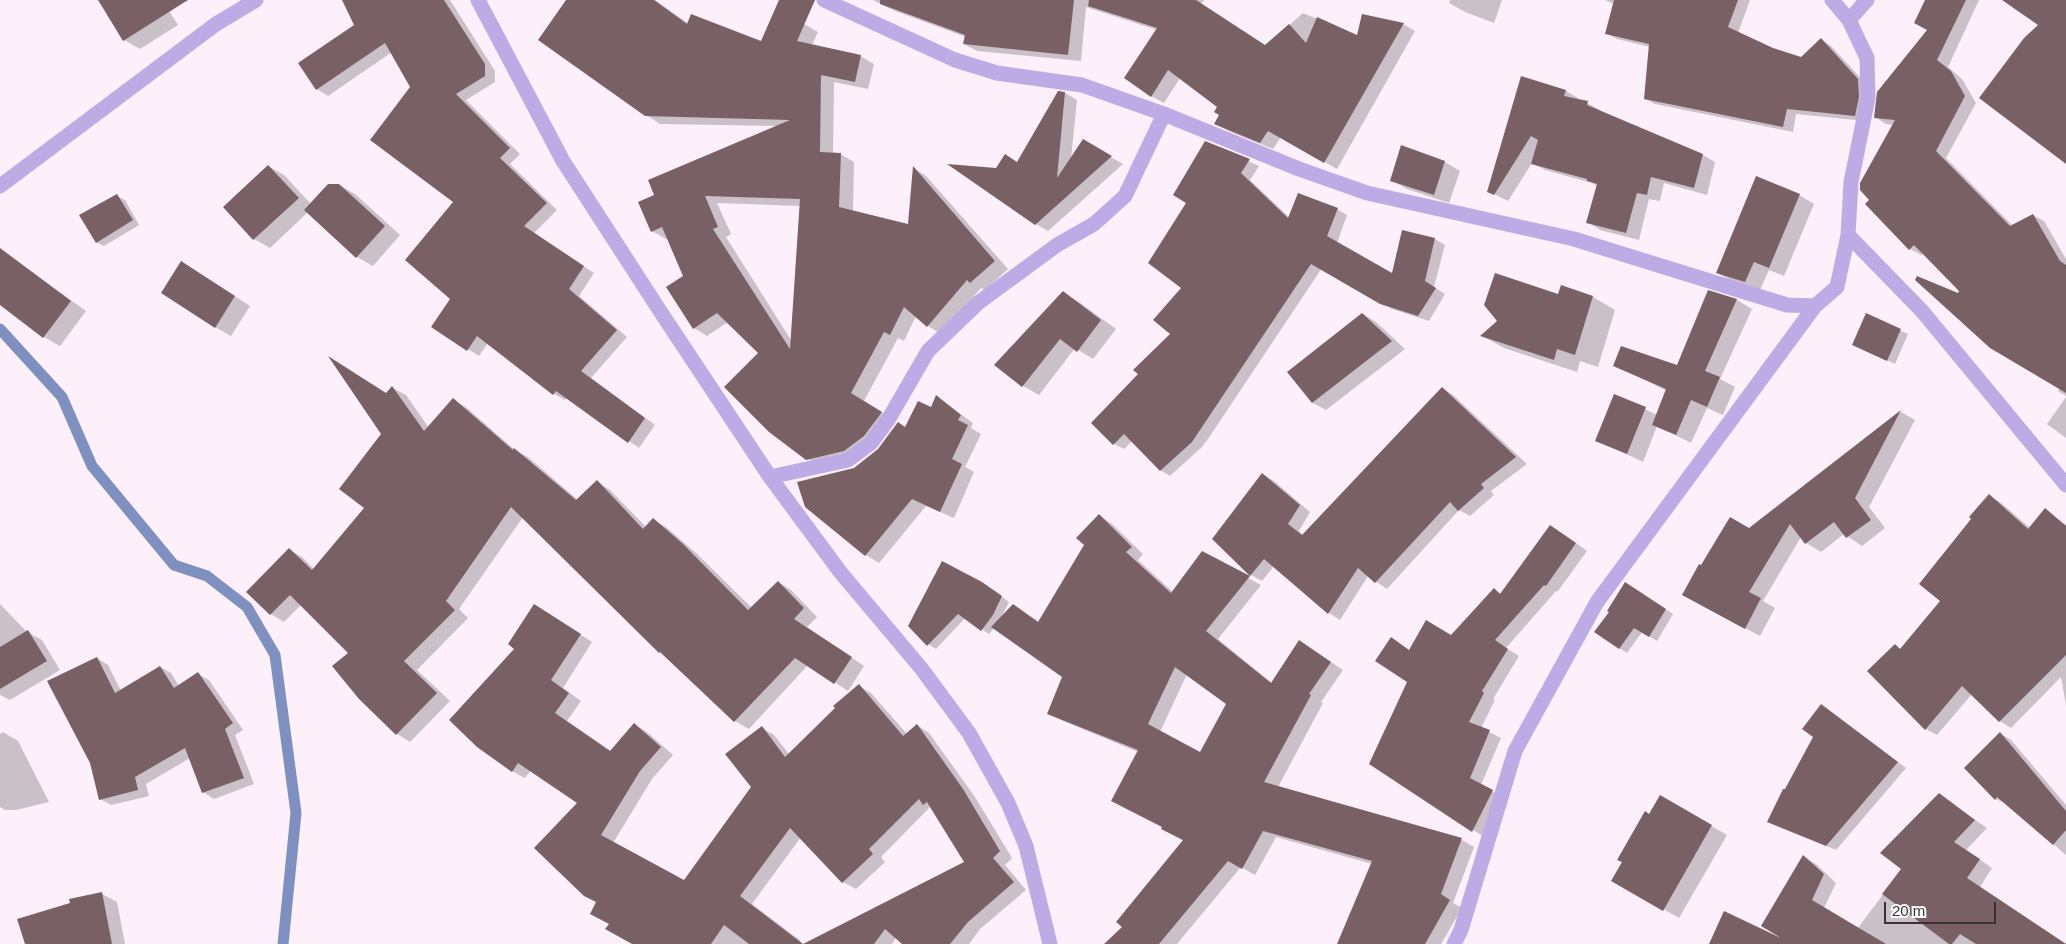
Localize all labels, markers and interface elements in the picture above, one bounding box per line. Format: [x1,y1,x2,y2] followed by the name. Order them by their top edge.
[1886,892,1998,924] scale bar
[1892,902,1925,919] text: 20 m

